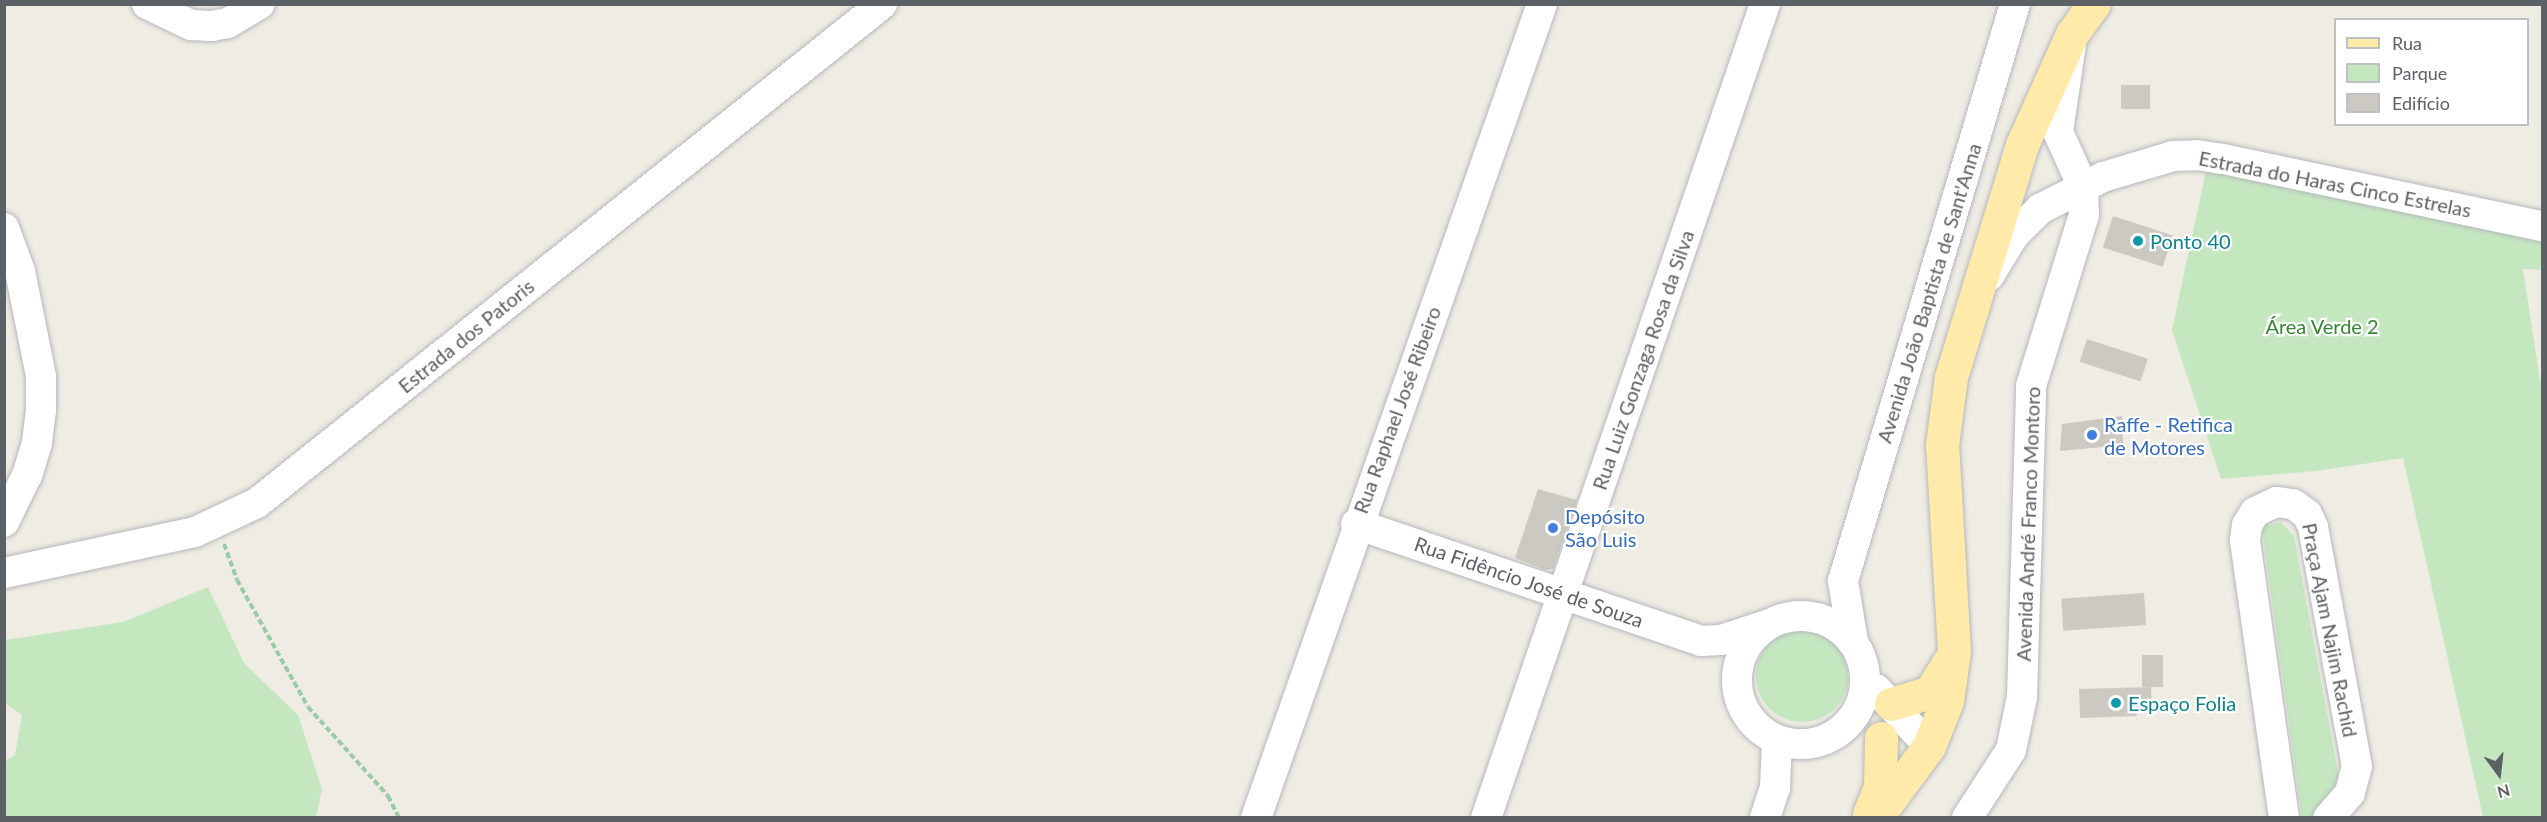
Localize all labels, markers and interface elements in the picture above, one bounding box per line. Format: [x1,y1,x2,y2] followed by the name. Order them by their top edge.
[2334,18,2529,126] legend
[2392,32,2422,54] text: Rua
[2392,62,2447,84] text: Parque
[2392,92,2450,114] text: Edifício
[1872,140,1986,446] street label: Avenida João Baptista de Sant'Anna
[2197,146,2473,222] street label: Estrada do Haras Cinco Estrelas
[1587,227,1699,493] street label: Rua Luiz Gonzaga Rosa da Silva
[2150,229,2231,253] place label: Ponto 40
[2131,234,2145,248] marker: Ponto 40
[393,274,539,398] street label: Estrada dos Patoris
[1348,303,1446,517] street label: Rua Raphael José Ribeiro
[2265,314,2379,338] park label: Área Verde 2
[2011,386,2045,662] street label: Avenida André Franco Montoro
[2104,412,2233,459] place label: Raffe - Retifica de Motores
[2085,428,2099,442] marker: Raffe - Retifica de Motores
[1565,504,1645,551] place label: Depósito São Luis
[1546,521,1560,535] marker: Depósito São Luis
[2297,521,2363,739] street label: Praça Ajam Najim Rachid
[1411,531,1647,633] street label: Rua Fidêncio José de Souza
[2128,691,2236,715] place label: Espaço Folia
[2109,696,2123,710] marker: Espaço Folia
[2469,744,2529,804] north arrow
[2495,781,2512,803] text: N

